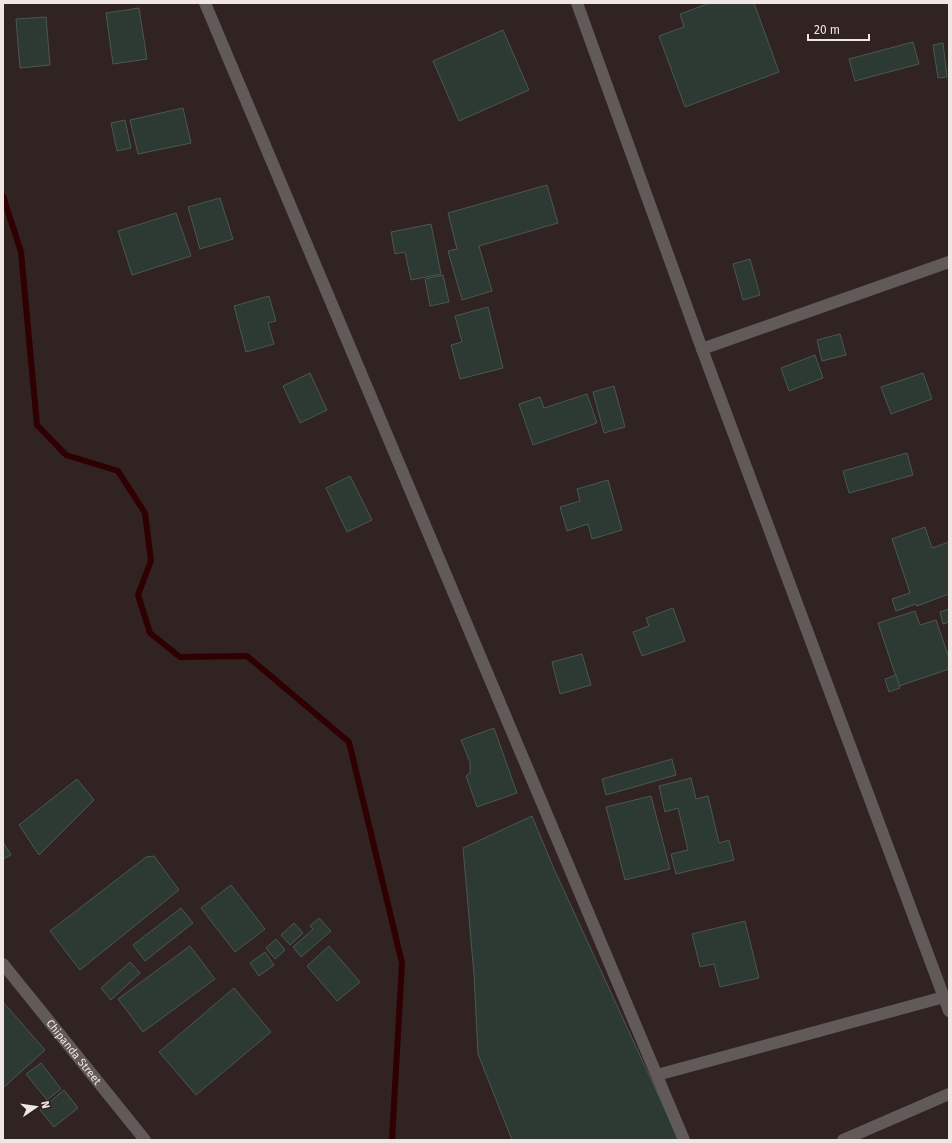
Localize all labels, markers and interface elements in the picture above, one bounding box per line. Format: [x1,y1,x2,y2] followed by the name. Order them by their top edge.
[808,16,869,42] scale bar
[814,23,840,37] text: 20 m
[44,1017,104,1087] street label: Chipanda Street
[16,1087,56,1127] north arrow
[38,1100,52,1110] text: N

